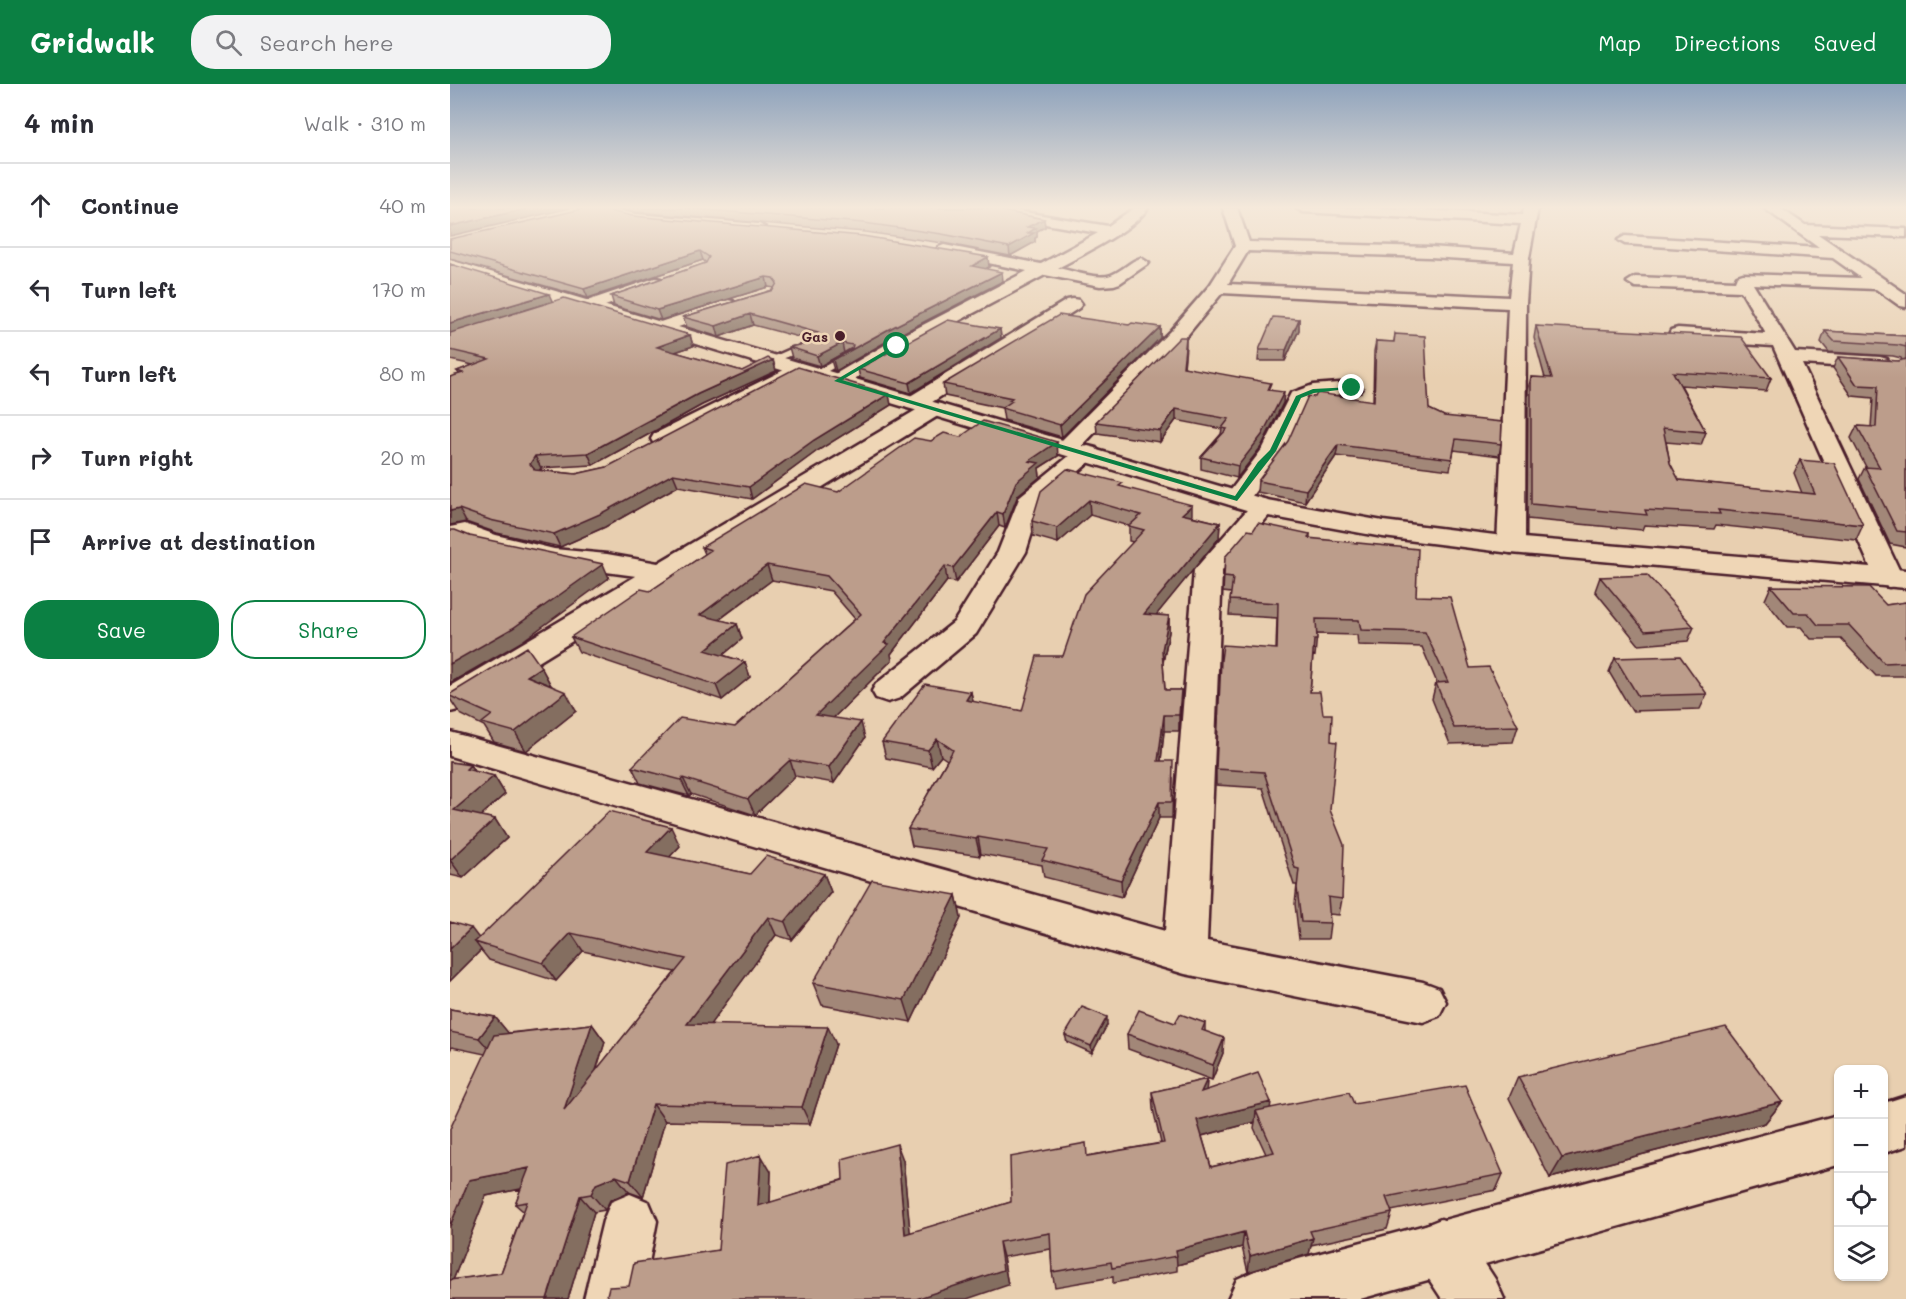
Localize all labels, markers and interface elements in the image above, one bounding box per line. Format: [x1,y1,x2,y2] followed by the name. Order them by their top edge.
[191,15,611,69] search box
[30,24,155,60] text: Gridwalk
[212,26,245,59] icon: search
[260,28,394,57] text: Search here
[1598,29,1641,56] text: Map
[1674,29,1781,56] text: Directions
[1814,29,1876,56] text: Saved
[24,106,94,140] text: 4 min
[303,110,426,136] text: Walk · 310 m
[24,189,57,222] icon: ahead
[81,191,179,220] text: Continue
[380,192,426,218] text: 40 m
[24,273,57,306] icon: left
[81,275,177,304] text: Turn left
[371,276,426,302] text: 170 m
[802,327,828,346] place label: Gas
[833,329,847,343] marker: Gas
[883,332,909,358] route start
[24,357,57,390] icon: left
[81,359,177,388] text: Turn left
[379,360,426,386] text: 80 m
[1338,374,1364,400] route end
[24,441,57,474] icon: right
[81,443,193,472] text: Turn right
[380,444,426,470] text: 20 m
[24,525,57,558] icon: arrive
[81,527,316,556] text: Arrive at destination
[24,600,219,659] button: Save
[231,600,426,659] button: Share
[1834,1065,1888,1281] map controls
[1834,1065,1888,1119] button: +
[1834,1119,1888,1173] button: −
[1834,1173,1888,1227] button: locate
[1834,1227,1888,1281] button: layers

